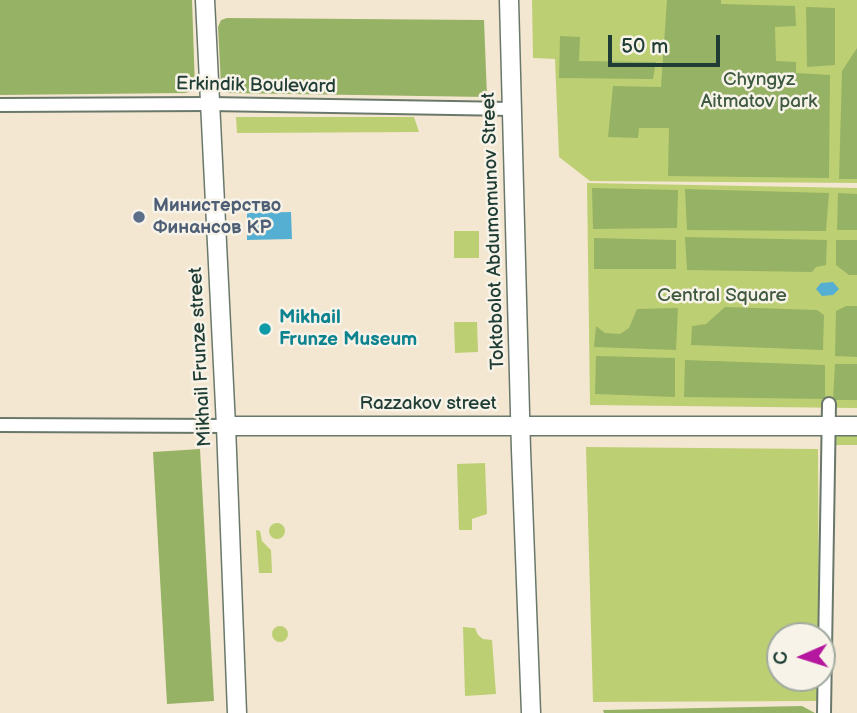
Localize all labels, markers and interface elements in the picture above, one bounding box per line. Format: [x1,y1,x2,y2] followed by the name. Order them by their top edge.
[612,21,724,65] scale bar
[621,34,668,59] text: 50 m
[701,69,817,113] park label: Chyngyz Aitmatov park
[176,73,336,99] street label: Erkindik Boulevard
[478,92,510,370] street label: Toktobolot Abdumomunov Street
[153,195,281,239] place label: Министерство Финансов КР
[131,209,147,225] marker: Министерство Финансов КР
[185,267,217,447] street label: Mikhail Frunze street
[657,285,787,307] park label: Central Square
[279,307,417,351] place label: Mikhail Frunze Museum
[257,321,273,337] marker: Mikhail Frunze Museum
[360,393,496,415] street label: Razzakov street
[766,622,836,692] north arrow
[770,651,793,665] text: С

